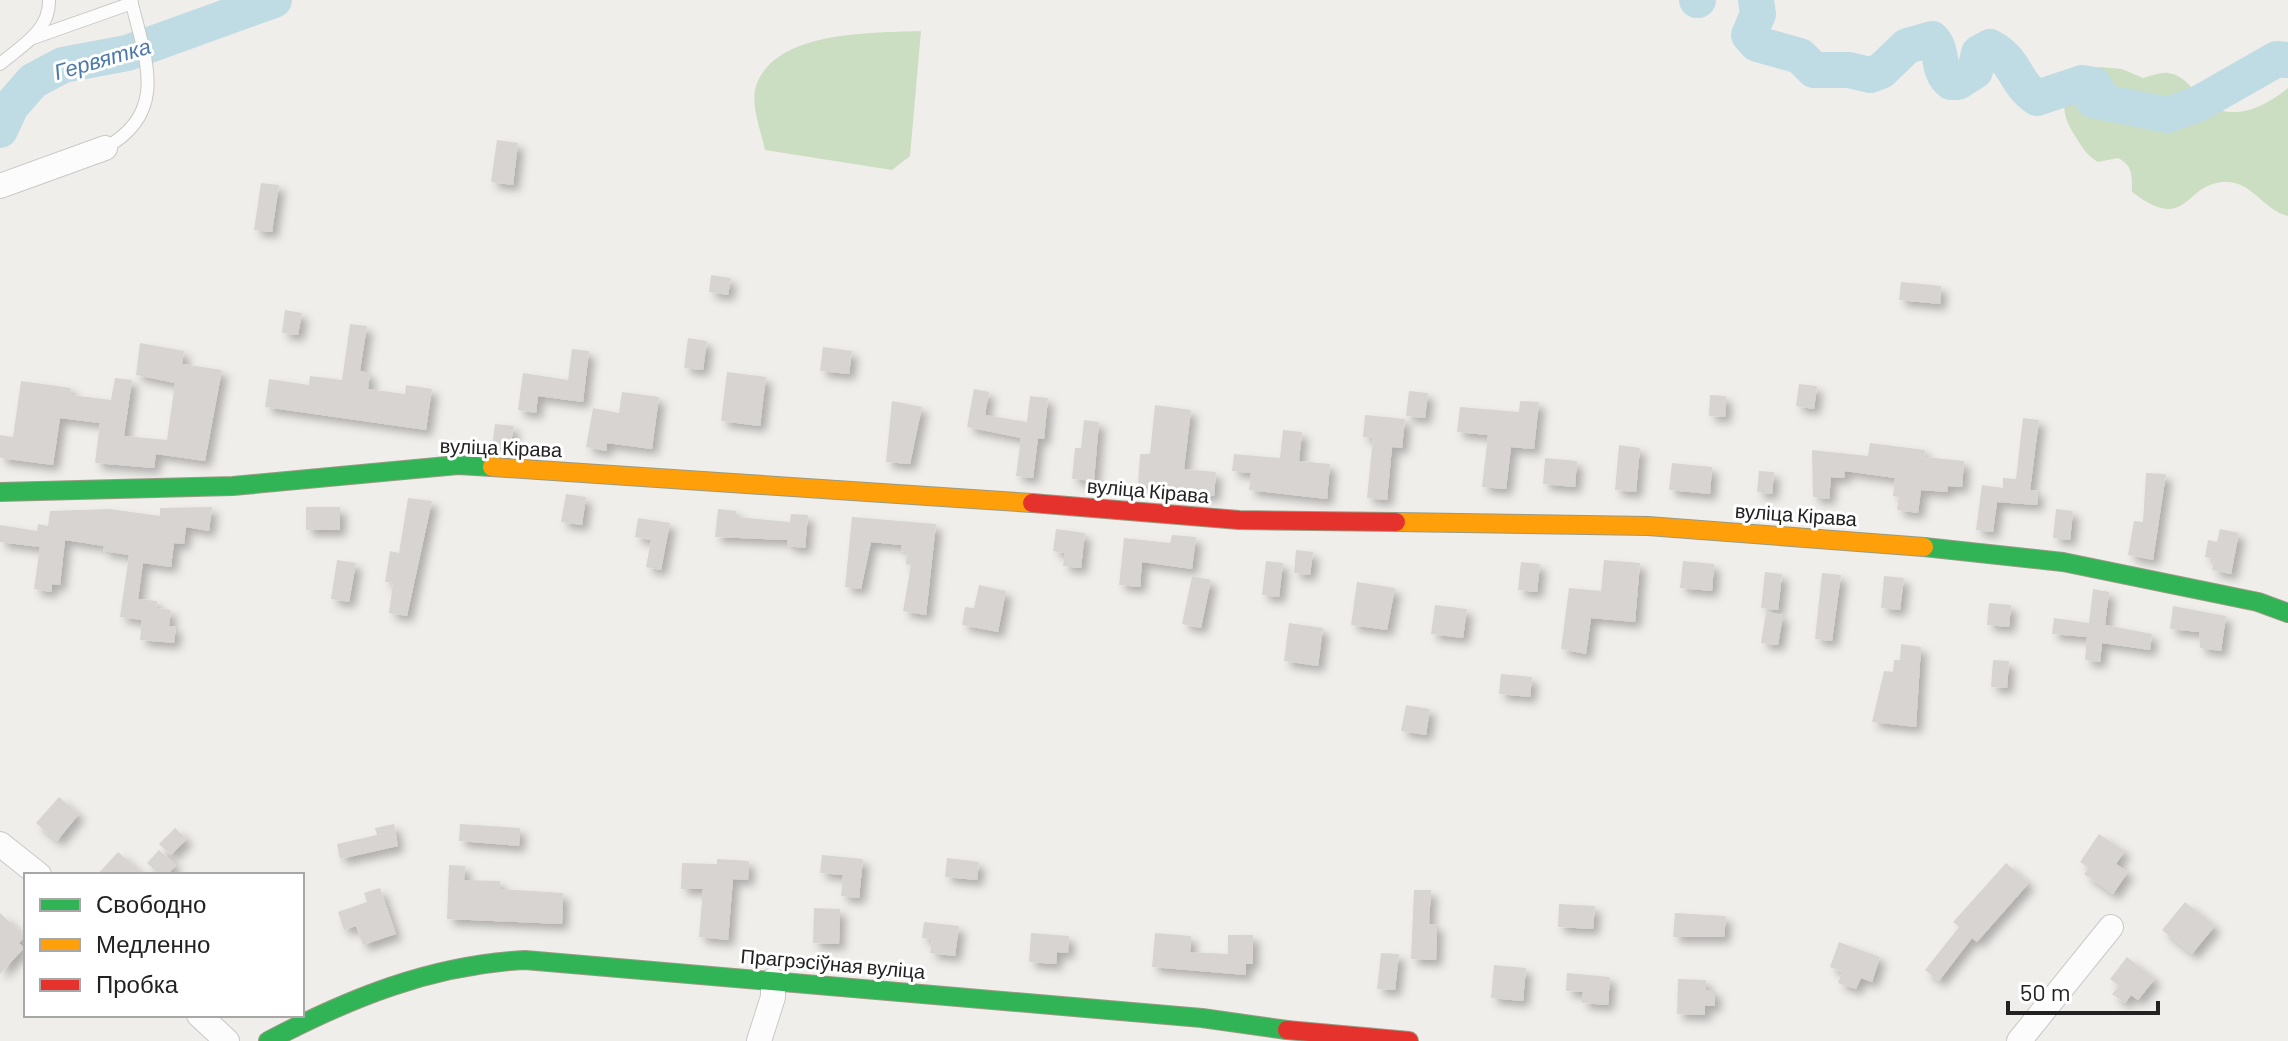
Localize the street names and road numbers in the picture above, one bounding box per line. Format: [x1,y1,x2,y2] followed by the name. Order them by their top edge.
[439,433,563,461] street label: вуліца Кірава
[1086,473,1211,507] street label: вуліца Кірава
[1734,498,1859,530] street label: вуліца Кірава
[740,943,927,983] street label: Прагрэсіўная вуліца

